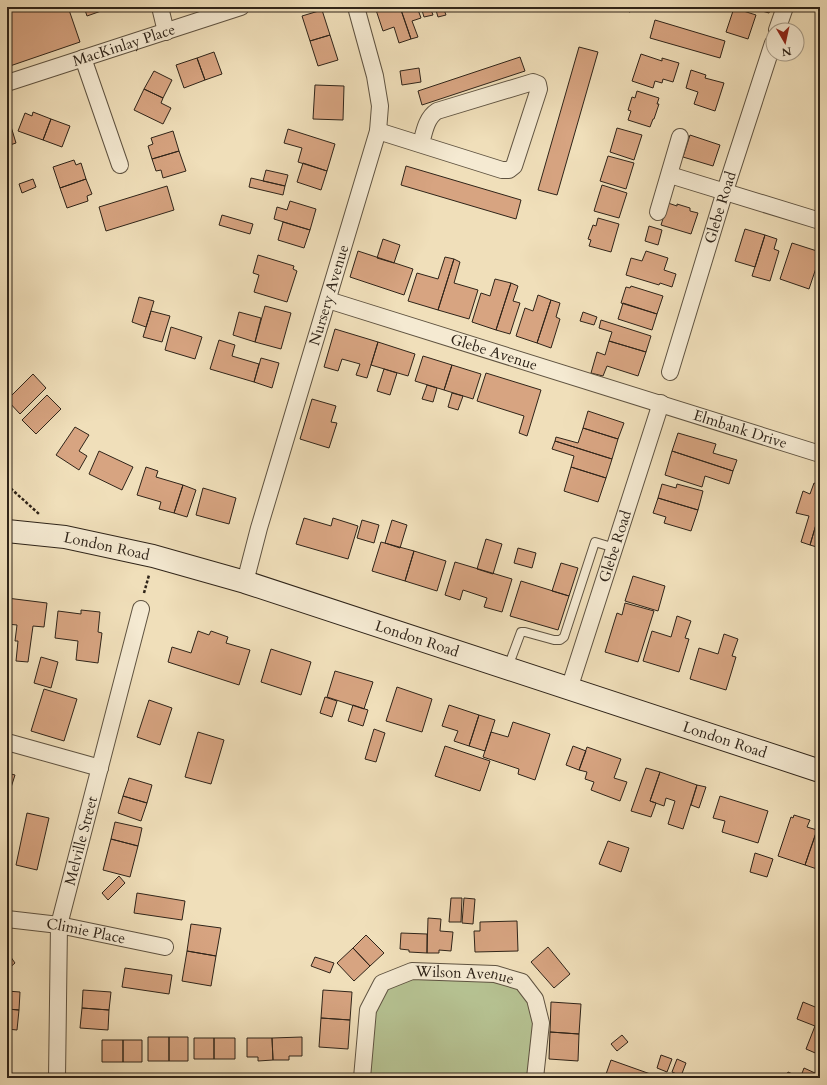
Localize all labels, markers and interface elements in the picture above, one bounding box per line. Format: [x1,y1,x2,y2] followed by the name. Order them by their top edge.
[70,19,178,71] street label: MacKinlay Place
[765,22,805,62] north arrow
[780,43,792,60] text: N
[700,169,741,246] street label: Glebe Road
[304,242,353,348] street label: Nursery Avenue
[448,329,540,375] street label: Glebe Avenue
[691,405,790,453] street label: Elmbank Drive
[594,508,636,585] street label: Glebe Road
[62,527,152,565] street label: London Road
[372,615,462,662] street label: London Road
[680,717,769,763] street label: London Road
[60,794,102,887] street label: Melville Street
[46,914,128,949] street label: Climie Place
[414,961,517,989] street label: Wilson Avenue

